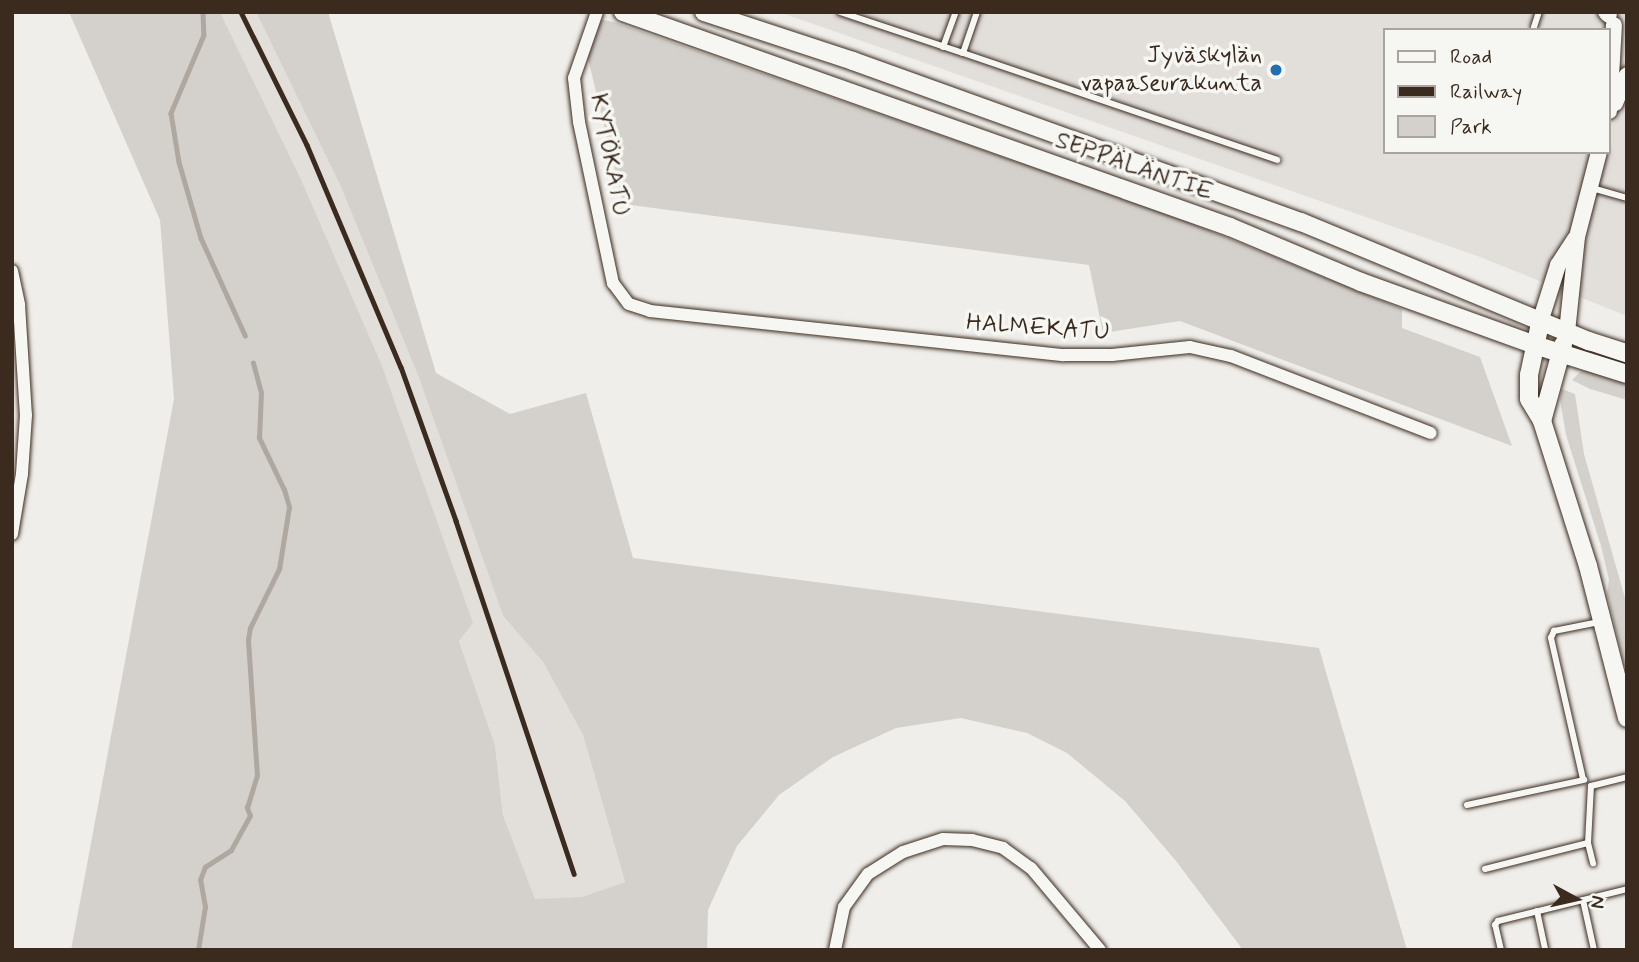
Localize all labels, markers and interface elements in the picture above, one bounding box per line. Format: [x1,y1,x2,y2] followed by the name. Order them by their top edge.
[1384,28,1611,154] legend
[1080,42,1262,98] place label: Jyväskylän vapaaseurakunta
[1450,43,1492,71] text: Road
[1268,62,1284,78] marker: Jyväskylän vapaaseurakunta
[1450,78,1522,106] text: Railway
[583,91,635,219] street label: KYTÖKATU
[1450,113,1492,141] text: Park
[1051,127,1217,207] street label: SEPPÄLÄNTIE
[965,309,1111,347] street label: HALMEKATU
[1541,864,1611,934] north arrow
[1584,894,1611,910] text: N

